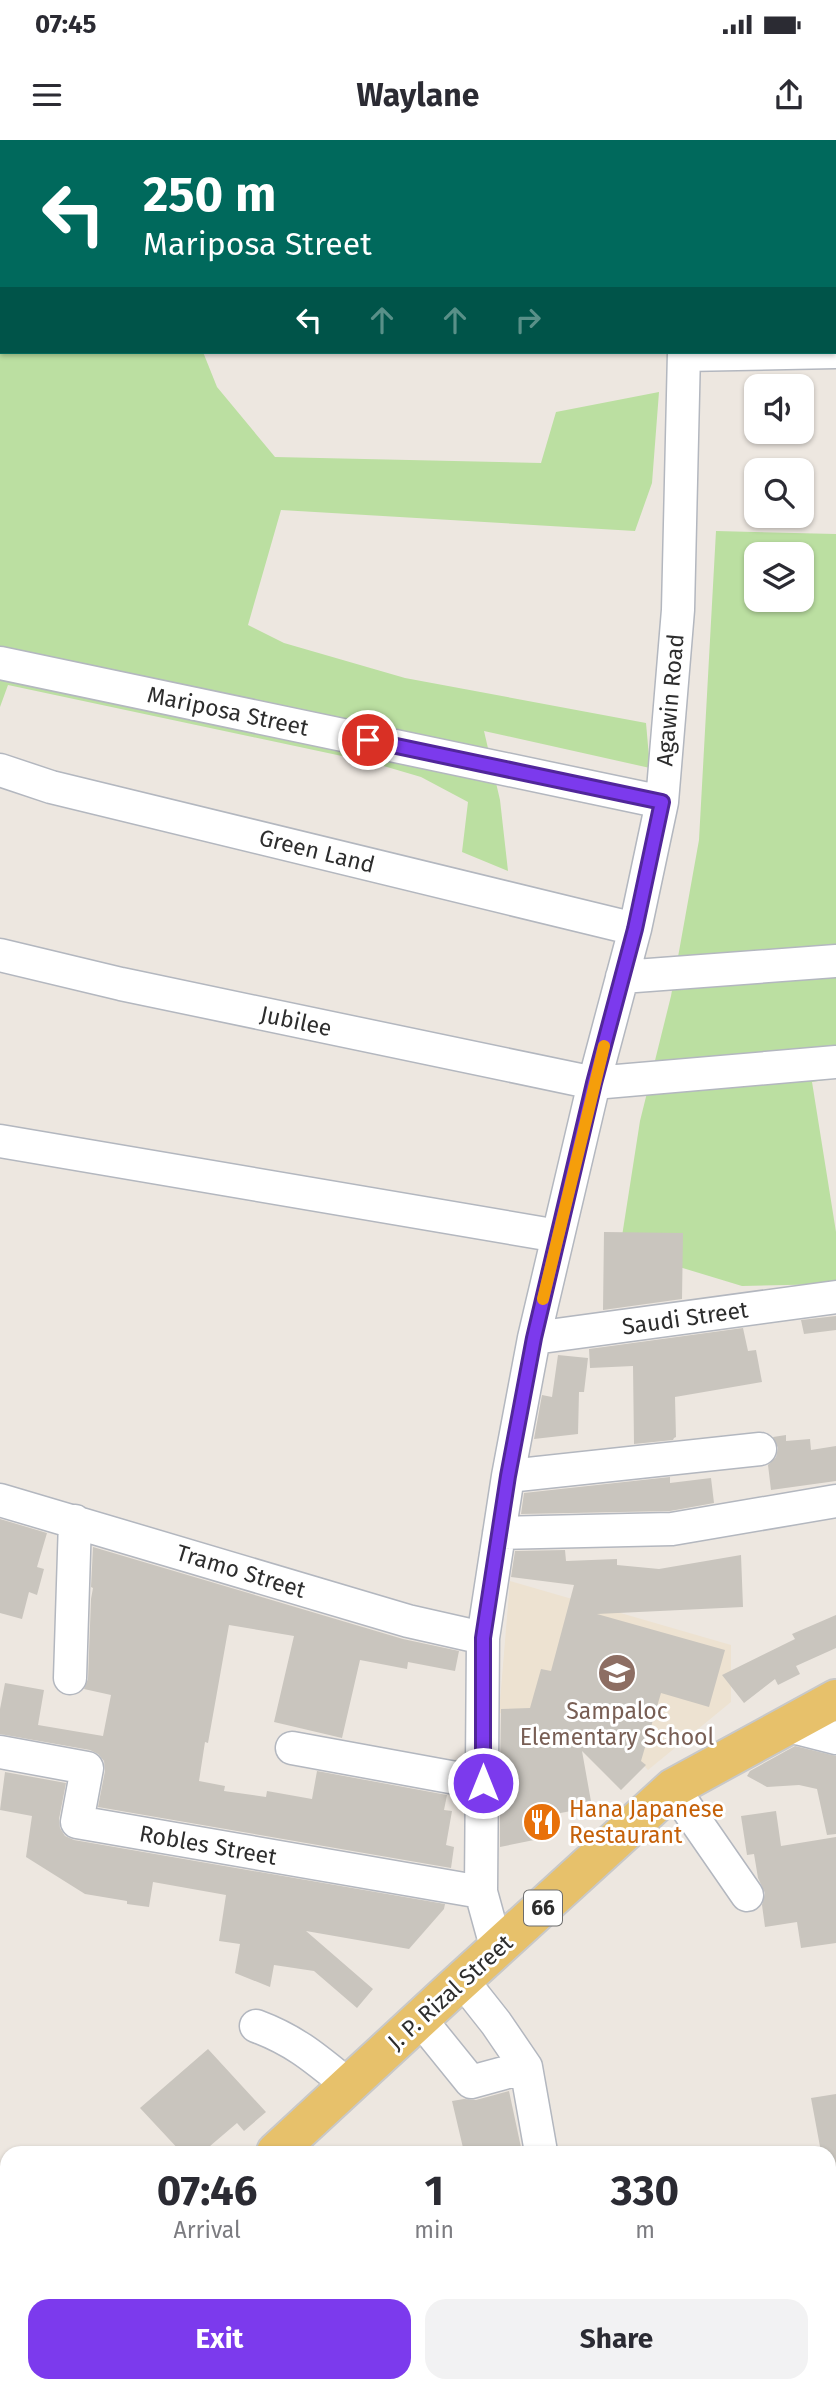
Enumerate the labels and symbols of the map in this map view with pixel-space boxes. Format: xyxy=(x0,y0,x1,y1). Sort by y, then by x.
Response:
street label: Agawin Road xyxy=(650,633,690,767)
street label: Mariposa Street xyxy=(145,680,312,742)
pin xyxy=(338,710,398,770)
street label: Green Land xyxy=(256,823,378,879)
street label: Jubilee xyxy=(258,1000,334,1042)
street label: Saudi Street xyxy=(620,1295,751,1341)
street label: Tramo Street xyxy=(173,1538,310,1604)
school or university icon: Sampaloc Elementary School xyxy=(596,1652,638,1694)
place label: Sampaloc Elementary School xyxy=(520,1697,715,1751)
position arrow xyxy=(446,1746,520,1820)
place label: Hana Japanese Restaurant xyxy=(569,1795,724,1849)
restaurant icon: Hana Japanese Restaurant xyxy=(521,1801,563,1843)
street label: Robles Street xyxy=(137,1819,280,1871)
road number: 66 xyxy=(524,1890,562,1926)
street label: J. P. Rizal Street xyxy=(382,1928,519,2055)

